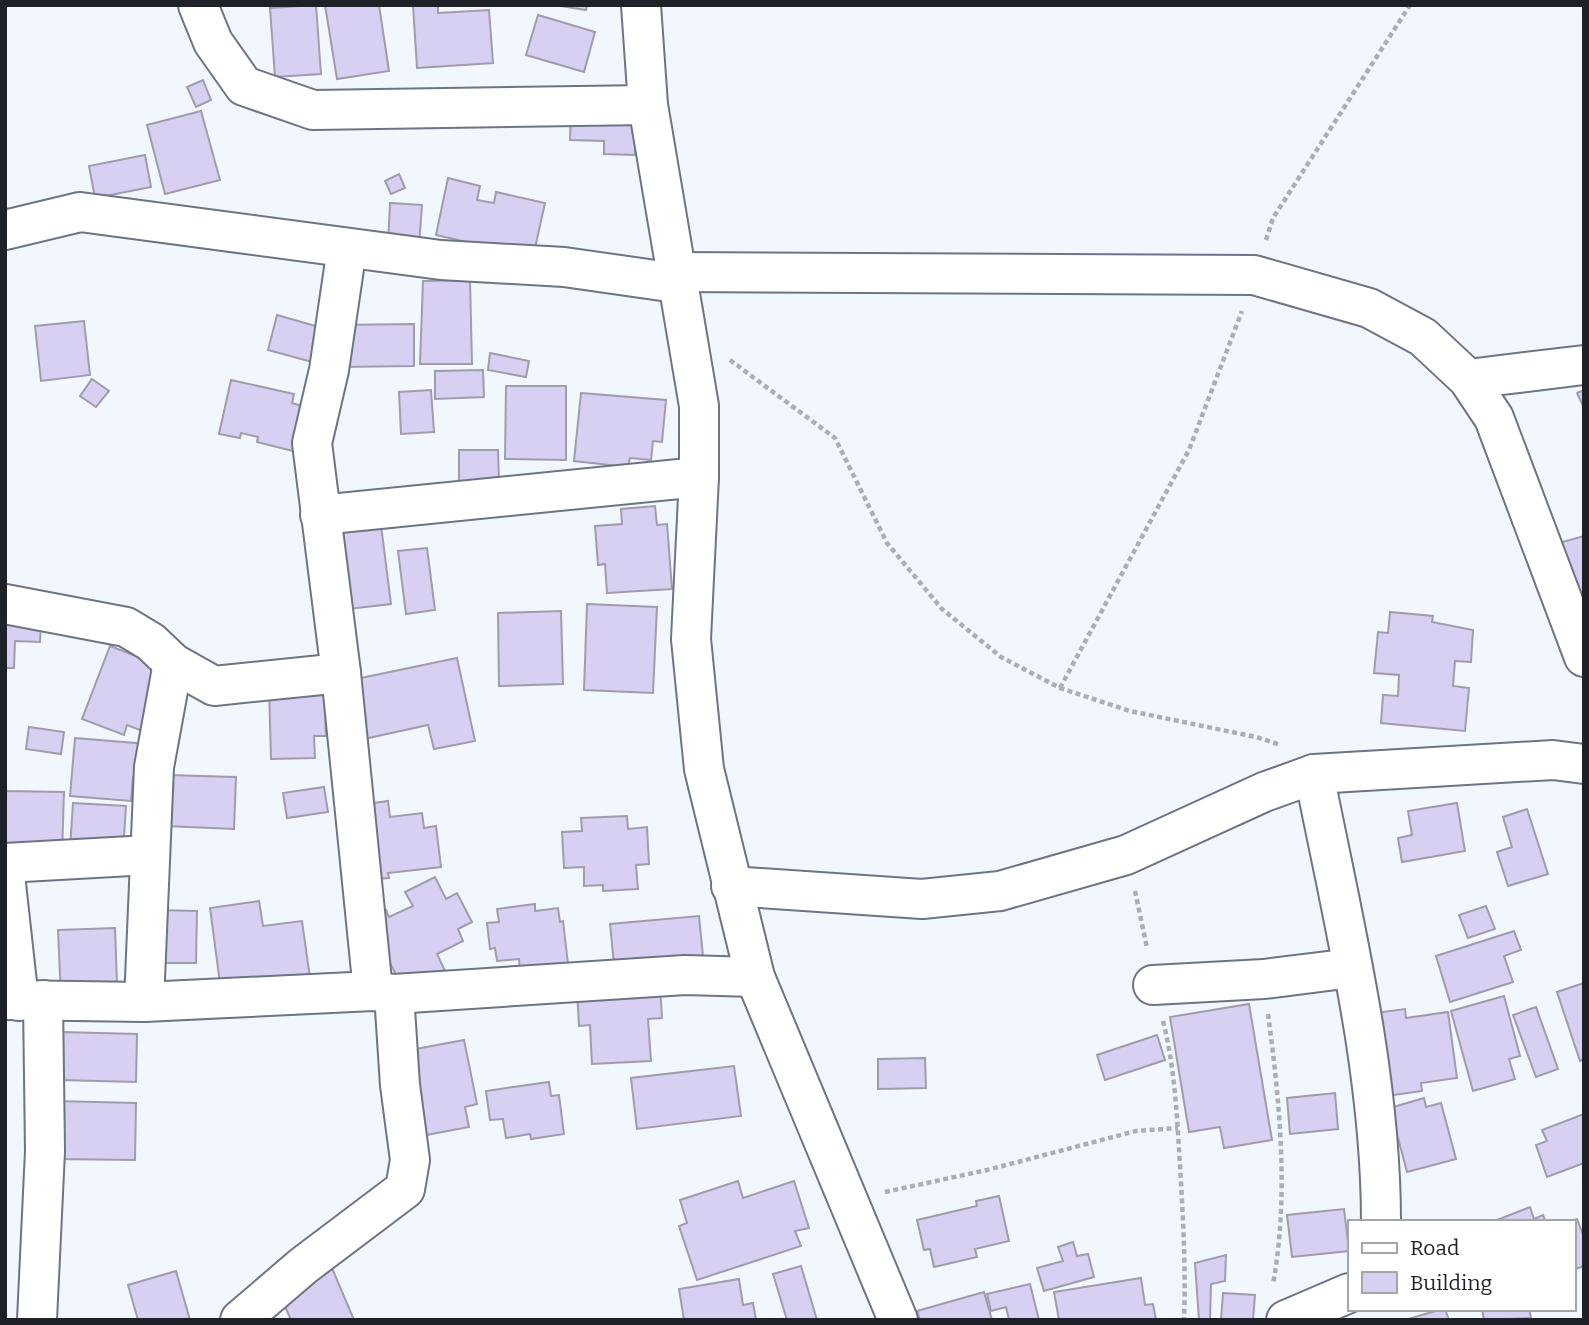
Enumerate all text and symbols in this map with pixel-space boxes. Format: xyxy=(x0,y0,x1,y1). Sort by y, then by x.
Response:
legend xyxy=(1348,1220,1575,1311)
text: Road xyxy=(1410,1235,1459,1261)
text: Building xyxy=(1410,1270,1493,1296)

